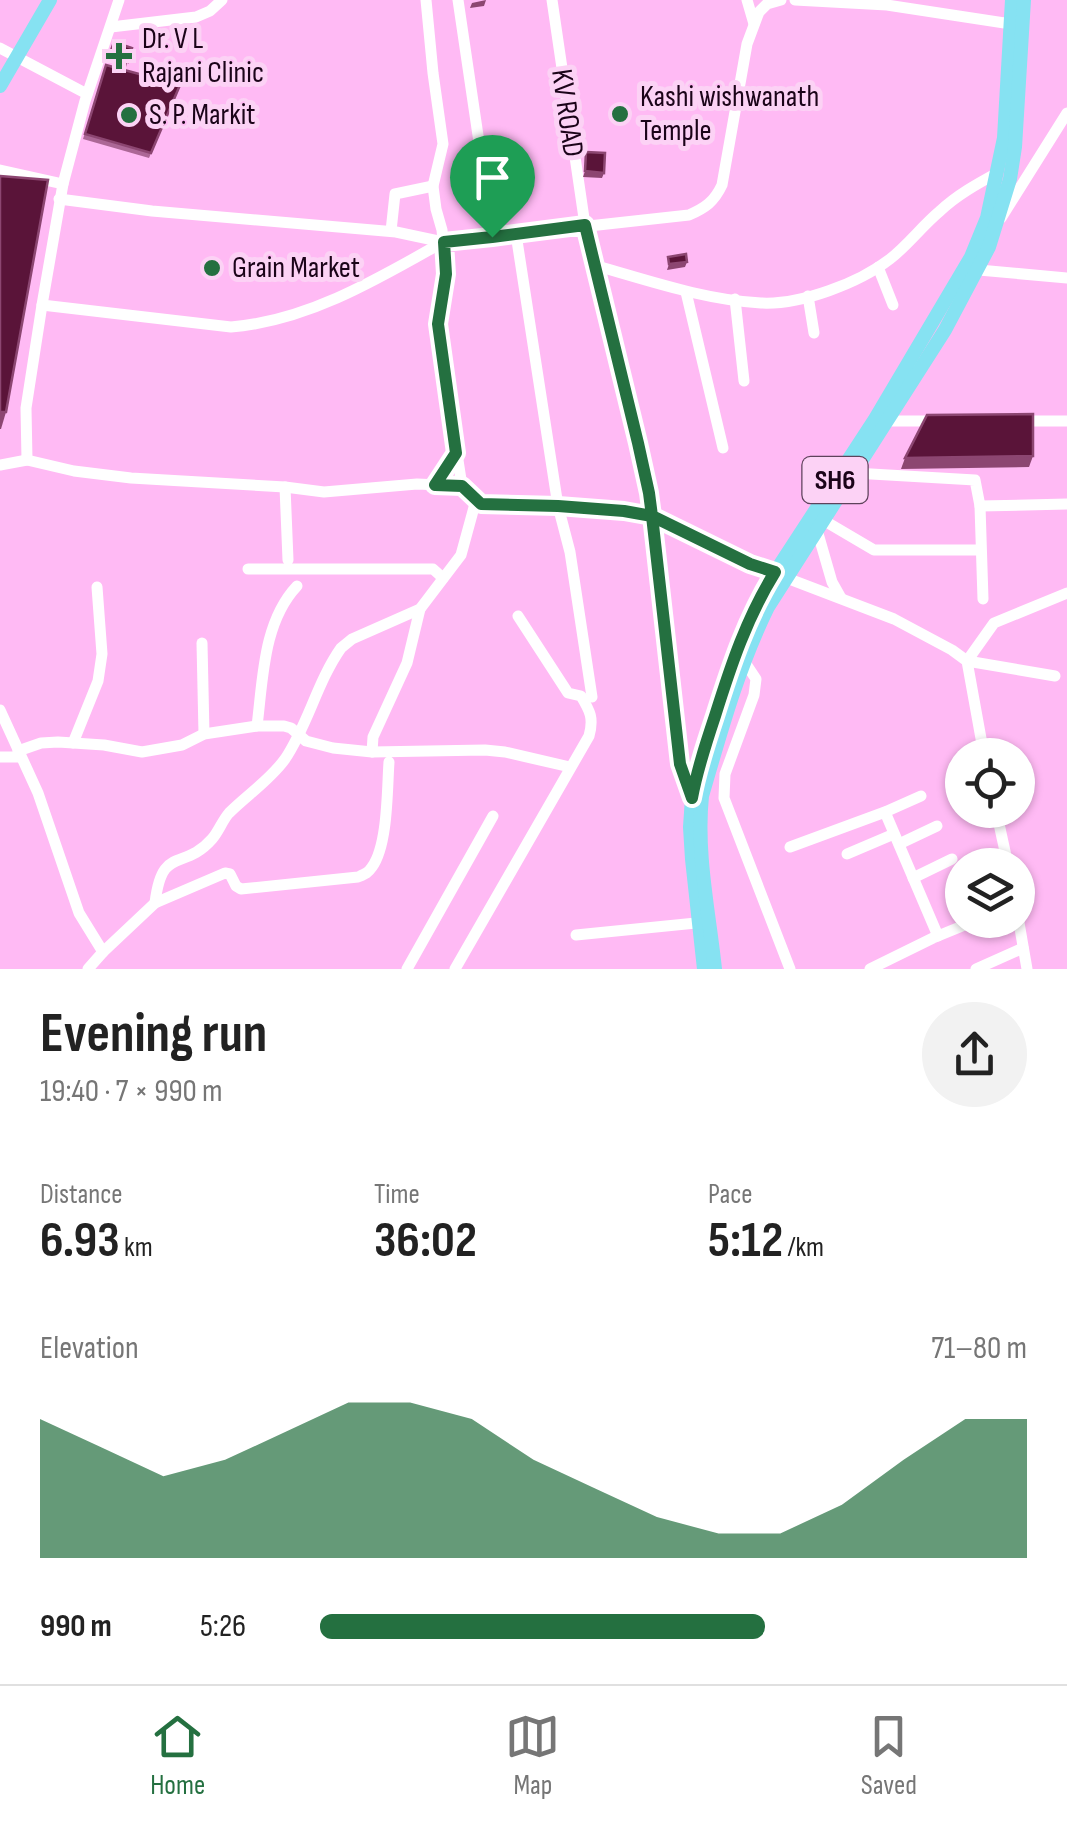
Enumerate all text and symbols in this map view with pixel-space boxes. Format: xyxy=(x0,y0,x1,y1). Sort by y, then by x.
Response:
place label: Dr. V L Rajani Clinic xyxy=(142,21,264,91)
marker: Dr. V L Rajani Clinic xyxy=(106,43,132,69)
street label: KV ROAD xyxy=(543,67,591,159)
place label: Kashi wishwanath Temple xyxy=(640,79,819,149)
place label: S. P. Markit xyxy=(149,97,255,133)
marker: Kashi wishwanath Temple xyxy=(609,103,631,125)
marker: S. P. Markit xyxy=(118,104,140,126)
pin xyxy=(450,135,535,238)
icon: arrive xyxy=(465,150,520,205)
place label: Grain Market xyxy=(232,250,360,286)
marker: Grain Market xyxy=(201,257,223,279)
road number: SH6 xyxy=(802,457,868,503)
map controls xyxy=(945,738,1035,938)
button: locate xyxy=(945,738,1035,828)
button: layers xyxy=(945,848,1035,938)
text: Evening run xyxy=(40,1001,267,1068)
button: share xyxy=(922,1002,1027,1107)
text: 19:40 · 7 × 990 m xyxy=(40,1072,223,1111)
text: Distance xyxy=(40,1178,123,1211)
text: Time xyxy=(374,1178,420,1211)
text: Pace xyxy=(708,1178,753,1211)
text: 6.93 xyxy=(40,1211,120,1271)
text: 36:02 xyxy=(374,1211,477,1271)
text: 5:12 xyxy=(708,1211,783,1271)
text: km xyxy=(120,1231,153,1264)
text: /km xyxy=(783,1231,824,1264)
text: Elevation xyxy=(40,1329,139,1368)
text: 71–80 m xyxy=(931,1329,1027,1368)
text: 990 m xyxy=(40,1607,112,1646)
text: 5:26 xyxy=(200,1607,246,1646)
tab: Home xyxy=(150,1709,205,1802)
tab: Map xyxy=(505,1709,560,1802)
tab: Saved xyxy=(861,1709,917,1802)

